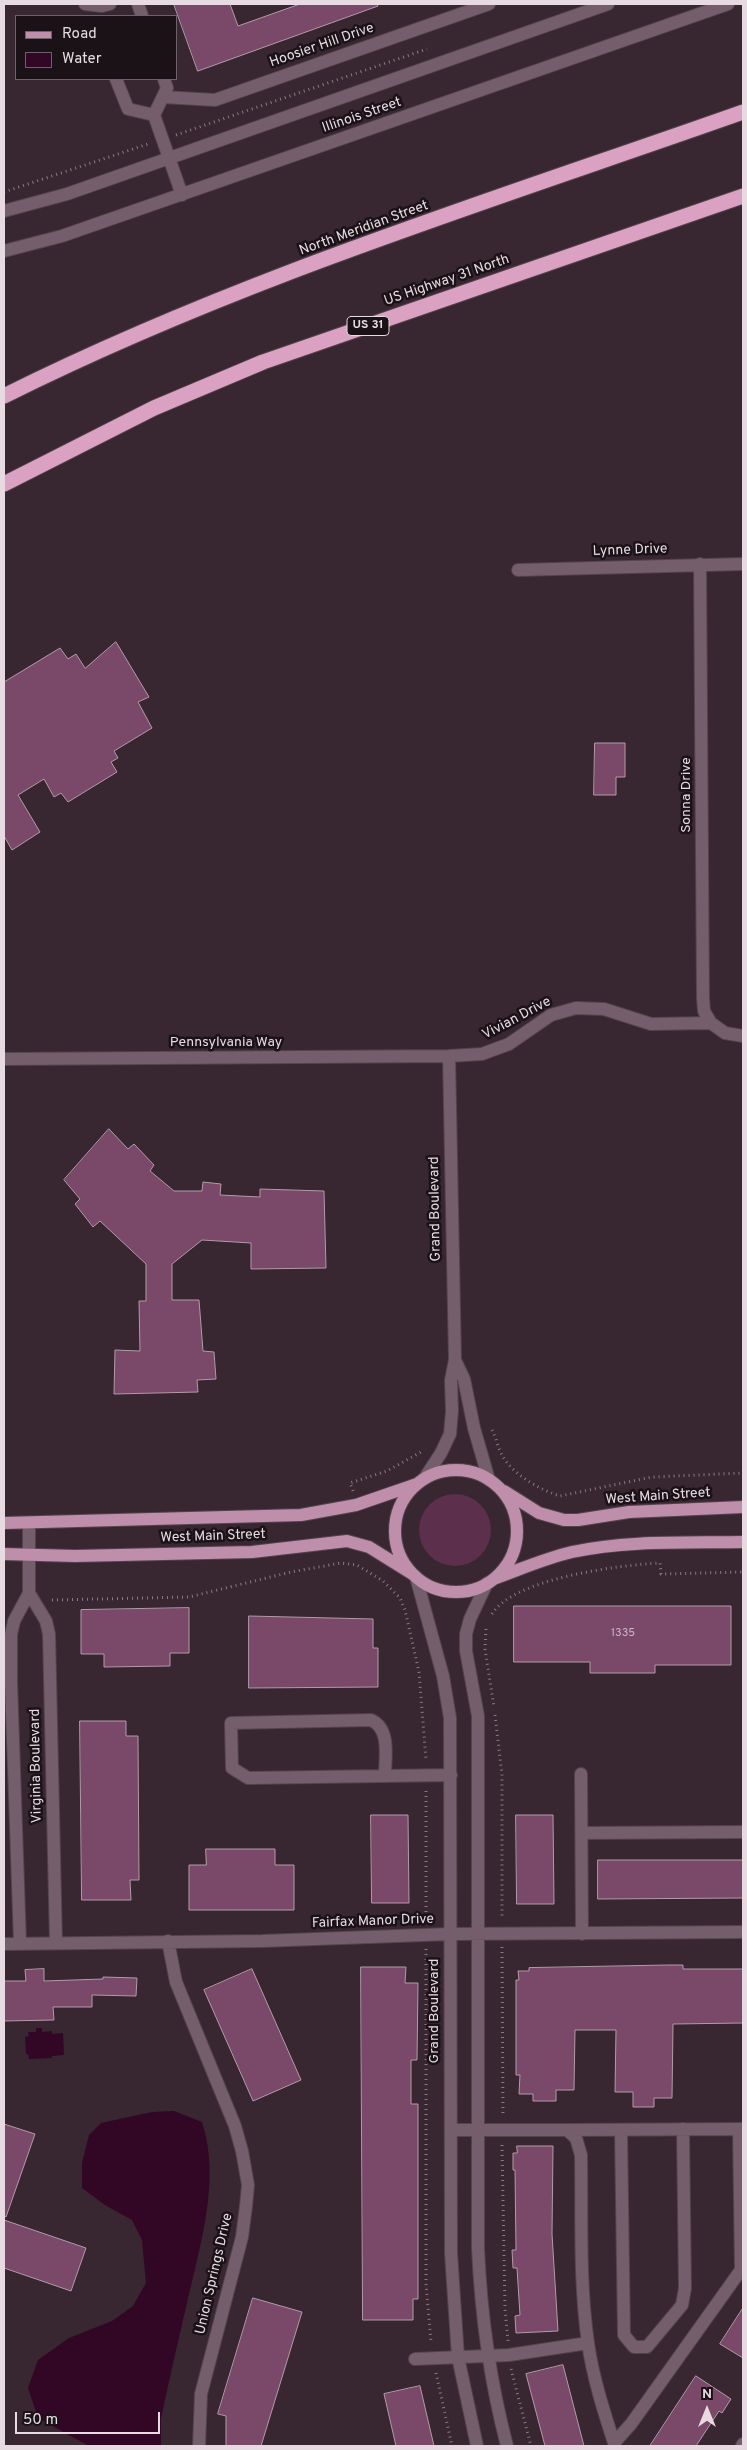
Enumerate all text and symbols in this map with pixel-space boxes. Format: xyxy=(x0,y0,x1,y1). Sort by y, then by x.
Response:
legend xyxy=(15,15,178,80)
street label: Hoosier Hill Drive xyxy=(268,20,376,72)
text: Road xyxy=(62,25,97,44)
text: Water xyxy=(62,50,101,69)
street label: Illinois Street xyxy=(320,95,404,137)
street label: North Meridian Street xyxy=(297,198,431,260)
street label: US Highway 31 North xyxy=(382,252,512,310)
road number: US 31 xyxy=(347,316,389,336)
street label: Lynne Drive xyxy=(592,541,668,561)
street label: Sonna Drive xyxy=(679,757,695,833)
street label: Vivian Drive xyxy=(480,994,554,1044)
street label: Pennsylvania Way xyxy=(170,1035,282,1051)
street label: Grand Boulevard xyxy=(427,1156,445,1262)
street label: West Main Street xyxy=(605,1485,711,1509)
street label: West Main Street xyxy=(160,1527,266,1547)
house number: 1335 xyxy=(611,1627,635,1641)
street label: Virginia Boulevard xyxy=(28,1709,46,1823)
street label: Fairfax Manor Drive xyxy=(312,1911,434,1933)
street label: Grand Boulevard xyxy=(427,1959,443,2063)
street label: Union Springs Drive xyxy=(193,2212,237,2336)
north arrow xyxy=(682,2385,732,2435)
text: N xyxy=(702,2386,712,2403)
scale bar xyxy=(18,2402,162,2434)
text: 50 m xyxy=(23,2411,58,2430)

